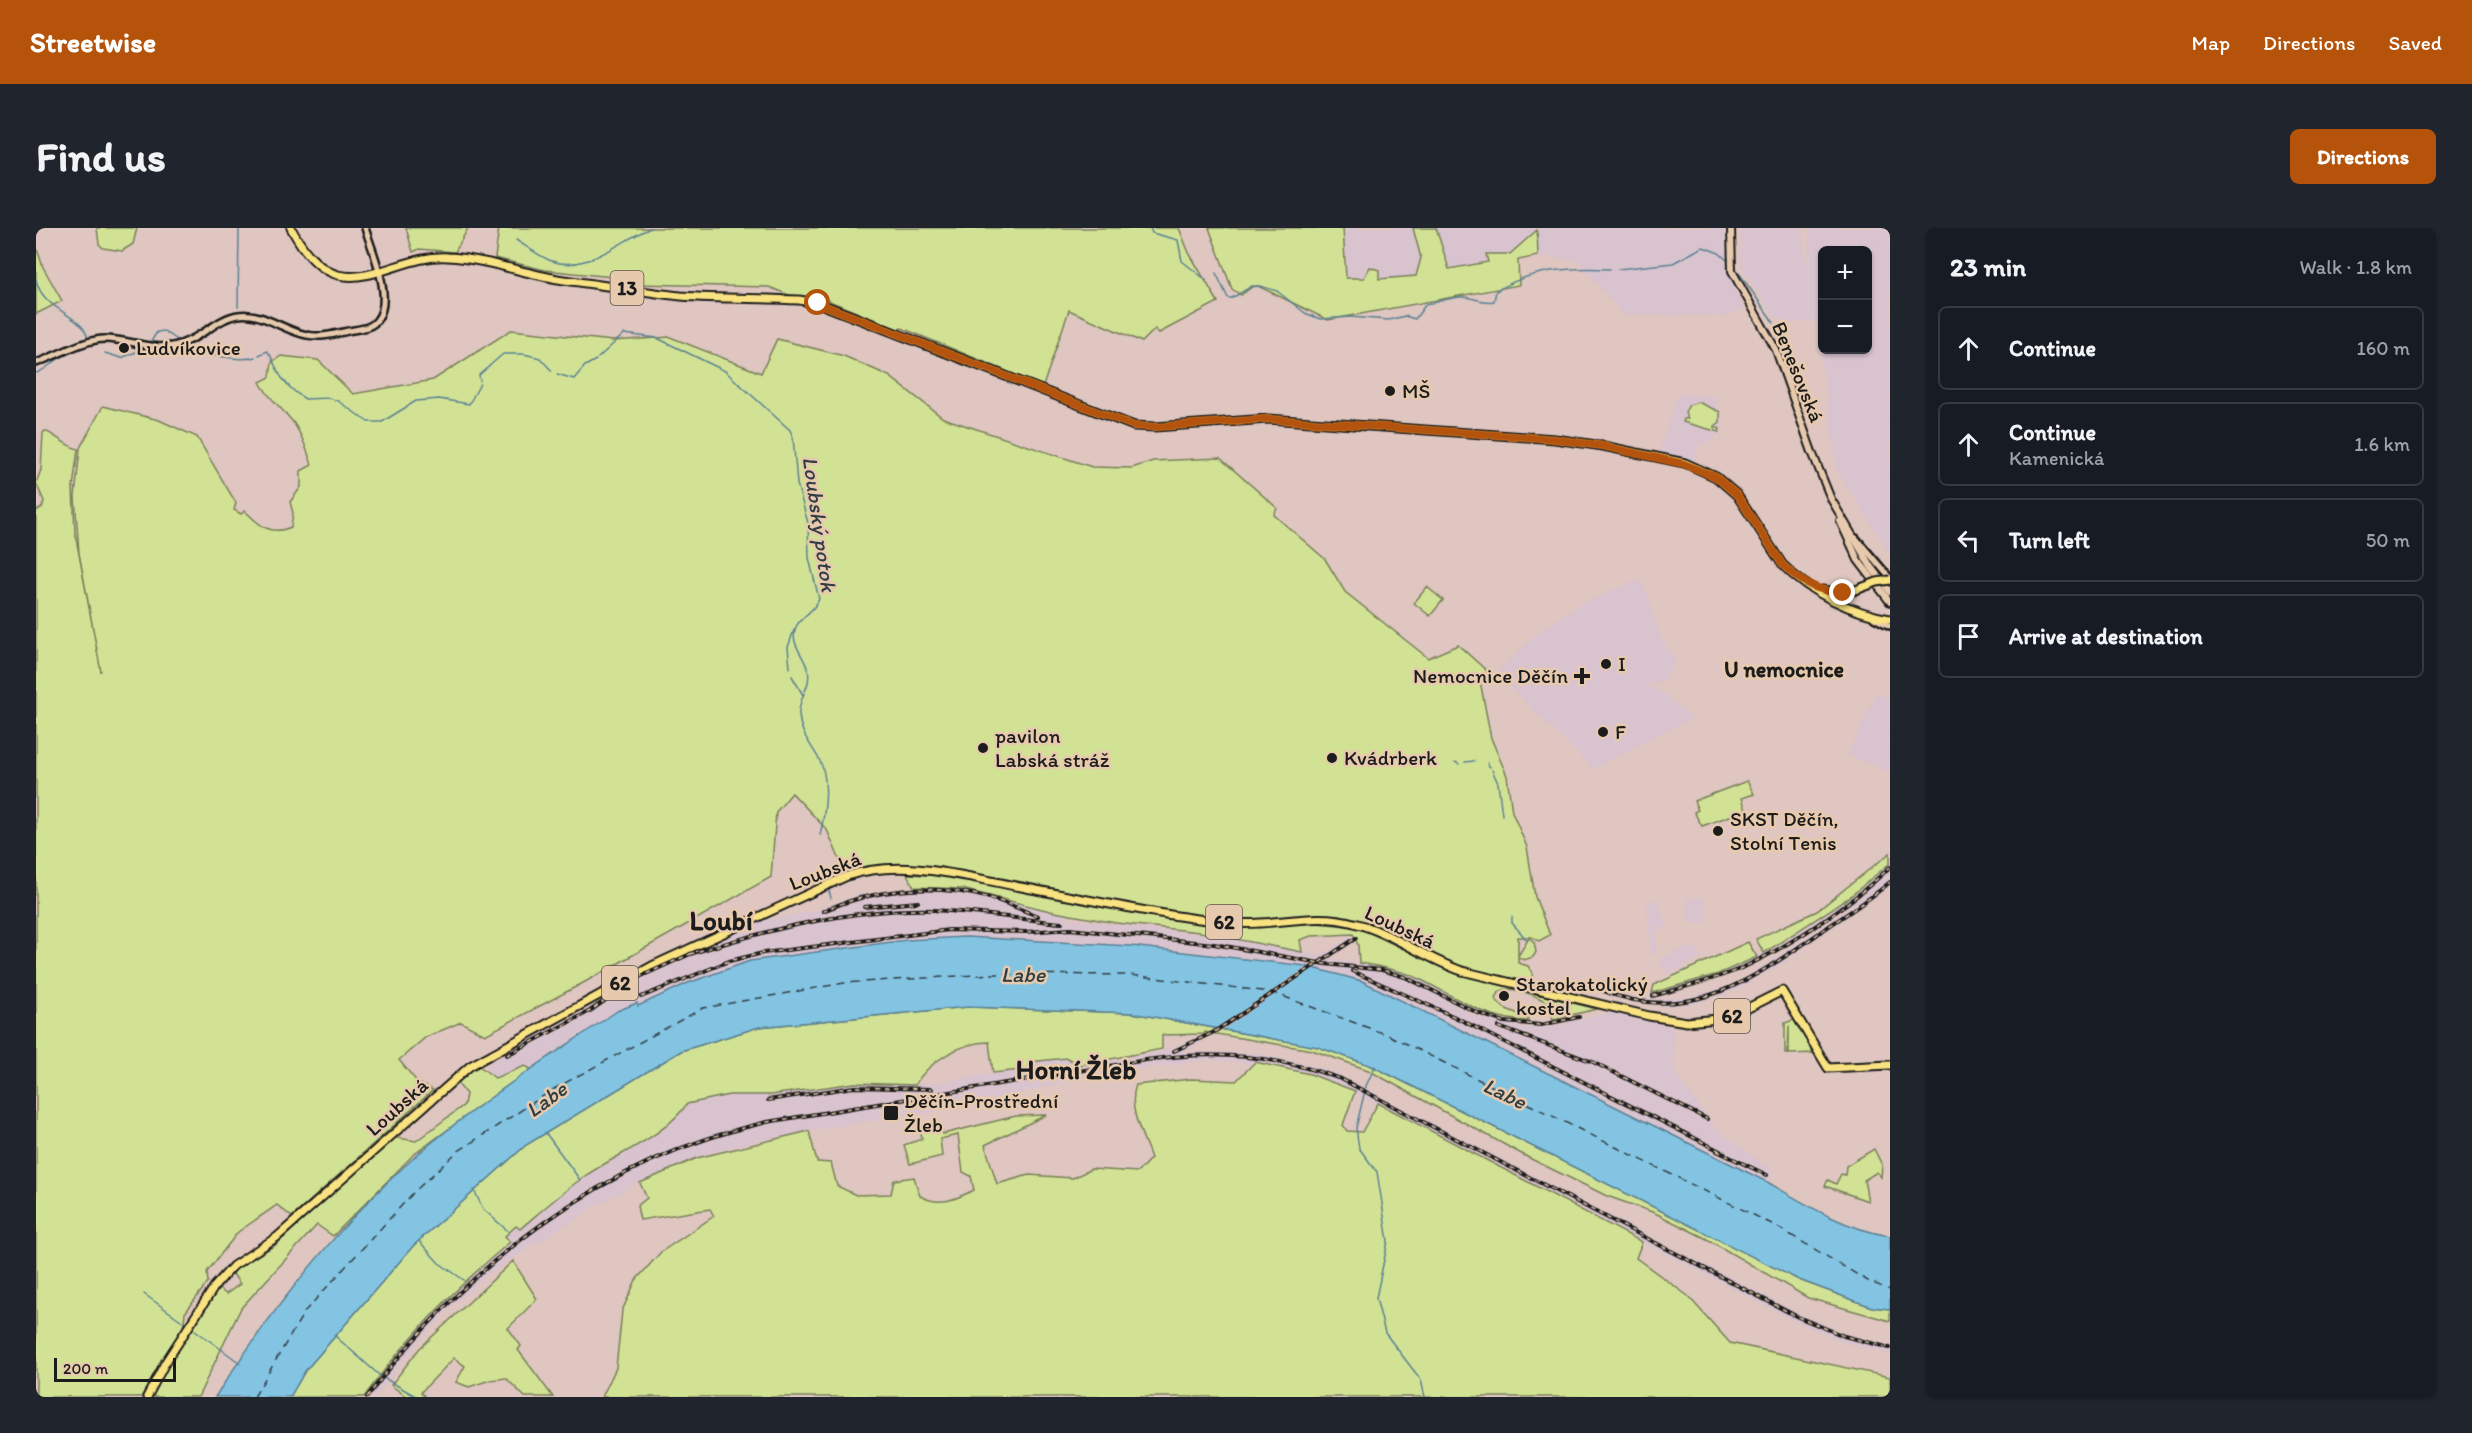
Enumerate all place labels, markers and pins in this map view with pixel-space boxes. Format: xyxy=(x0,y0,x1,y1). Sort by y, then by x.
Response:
place label: Ludvíkovice xyxy=(136,335,241,360)
marker: Ludvíkovice xyxy=(117,341,131,355)
place label: MŠ xyxy=(1402,378,1430,403)
marker: MŠ xyxy=(1383,384,1397,398)
place label: I xyxy=(1618,651,1626,676)
marker: I xyxy=(1599,657,1613,671)
place label: Nemocnice Děčín xyxy=(1413,663,1568,688)
marker: Nemocnice Děčín xyxy=(1573,667,1591,685)
place label: F xyxy=(1615,719,1626,744)
place label: pavilon Labská stráž xyxy=(995,723,1110,772)
marker: F xyxy=(1596,725,1610,739)
marker: pavilon Labská stráž xyxy=(976,741,990,755)
place label: Kvádrberk xyxy=(1344,745,1437,770)
marker: Kvádrberk xyxy=(1325,751,1339,765)
place label: SKST Děčín, Stolní Tenis xyxy=(1730,806,1839,855)
marker: SKST Děčín, Stolní Tenis xyxy=(1711,824,1725,838)
place label: Starokatolický kostel xyxy=(1516,971,1648,1020)
marker: Starokatolický kostel xyxy=(1497,989,1511,1003)
place label: Děčín-Prostřední Žleb xyxy=(904,1088,1059,1137)
marker: Děčín-Prostřední Žleb xyxy=(882,1104,900,1122)

